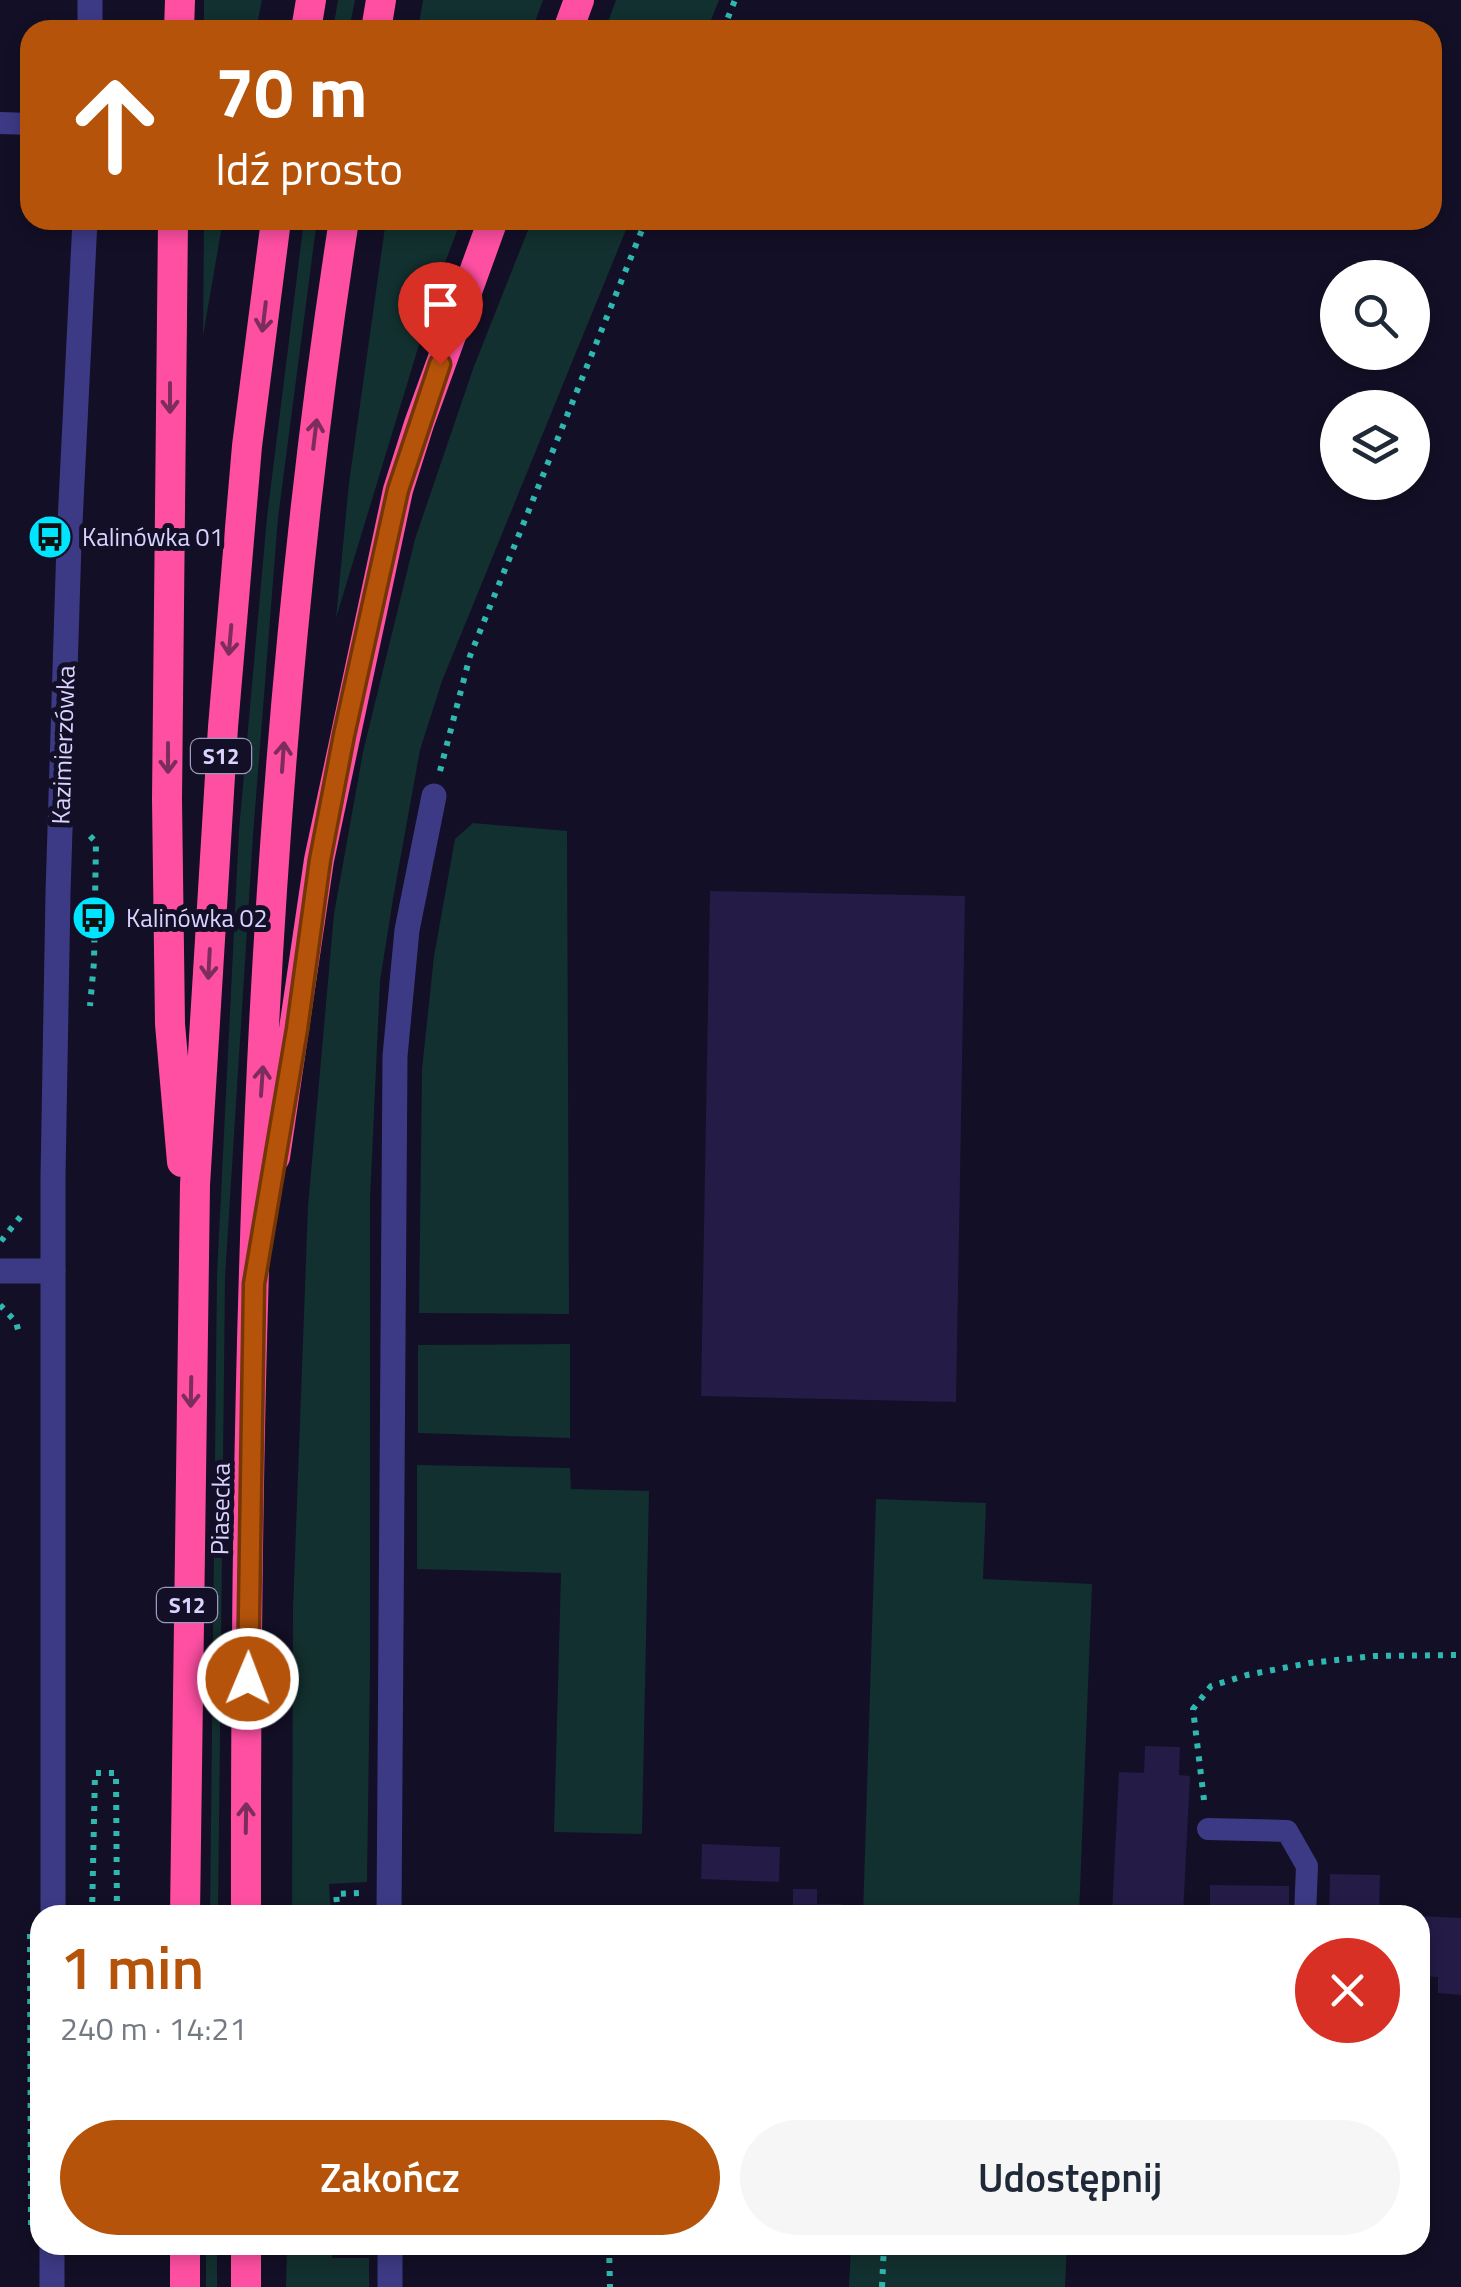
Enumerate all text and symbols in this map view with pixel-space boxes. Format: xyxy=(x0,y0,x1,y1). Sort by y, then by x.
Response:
text: 70 m xyxy=(215,38,368,144)
icon: ahead xyxy=(50,60,180,190)
text: Idź prosto xyxy=(215,134,403,202)
map controls xyxy=(1320,260,1430,500)
button: search xyxy=(1320,260,1430,370)
pin xyxy=(398,262,483,365)
icon: arrive xyxy=(413,277,468,332)
one-way arrow xyxy=(254,300,273,332)
one-way arrow xyxy=(160,382,180,414)
button: layers xyxy=(1320,390,1430,500)
one-way arrow xyxy=(306,418,325,450)
bus stop icon: Kalinówka 01 xyxy=(27,514,73,560)
place label: Kalinówka 01 xyxy=(82,518,223,556)
one-way arrow xyxy=(221,623,240,655)
street label: Kazimierzówka xyxy=(41,664,85,825)
road number: S12 xyxy=(191,739,251,773)
one-way arrow xyxy=(158,742,177,774)
one-way arrow xyxy=(274,742,293,774)
bus stop icon: Kalinówka 02 xyxy=(71,895,117,941)
place label: Kalinówka 02 xyxy=(126,899,267,937)
one-way arrow xyxy=(199,948,218,980)
one-way arrow xyxy=(253,1066,272,1098)
one-way arrow xyxy=(182,1376,200,1408)
street label: Piasecka xyxy=(200,1462,240,1556)
road number: S12 xyxy=(157,1588,217,1622)
position arrow xyxy=(196,1627,300,1731)
one-way arrow xyxy=(236,1802,256,1834)
text: 1 min xyxy=(60,1921,204,2012)
button: close xyxy=(1295,1938,1400,2043)
text: 240 m · 14:21 xyxy=(60,2004,247,2052)
button: Zakończ xyxy=(60,2120,720,2235)
button: Udostępnij xyxy=(740,2120,1400,2235)

